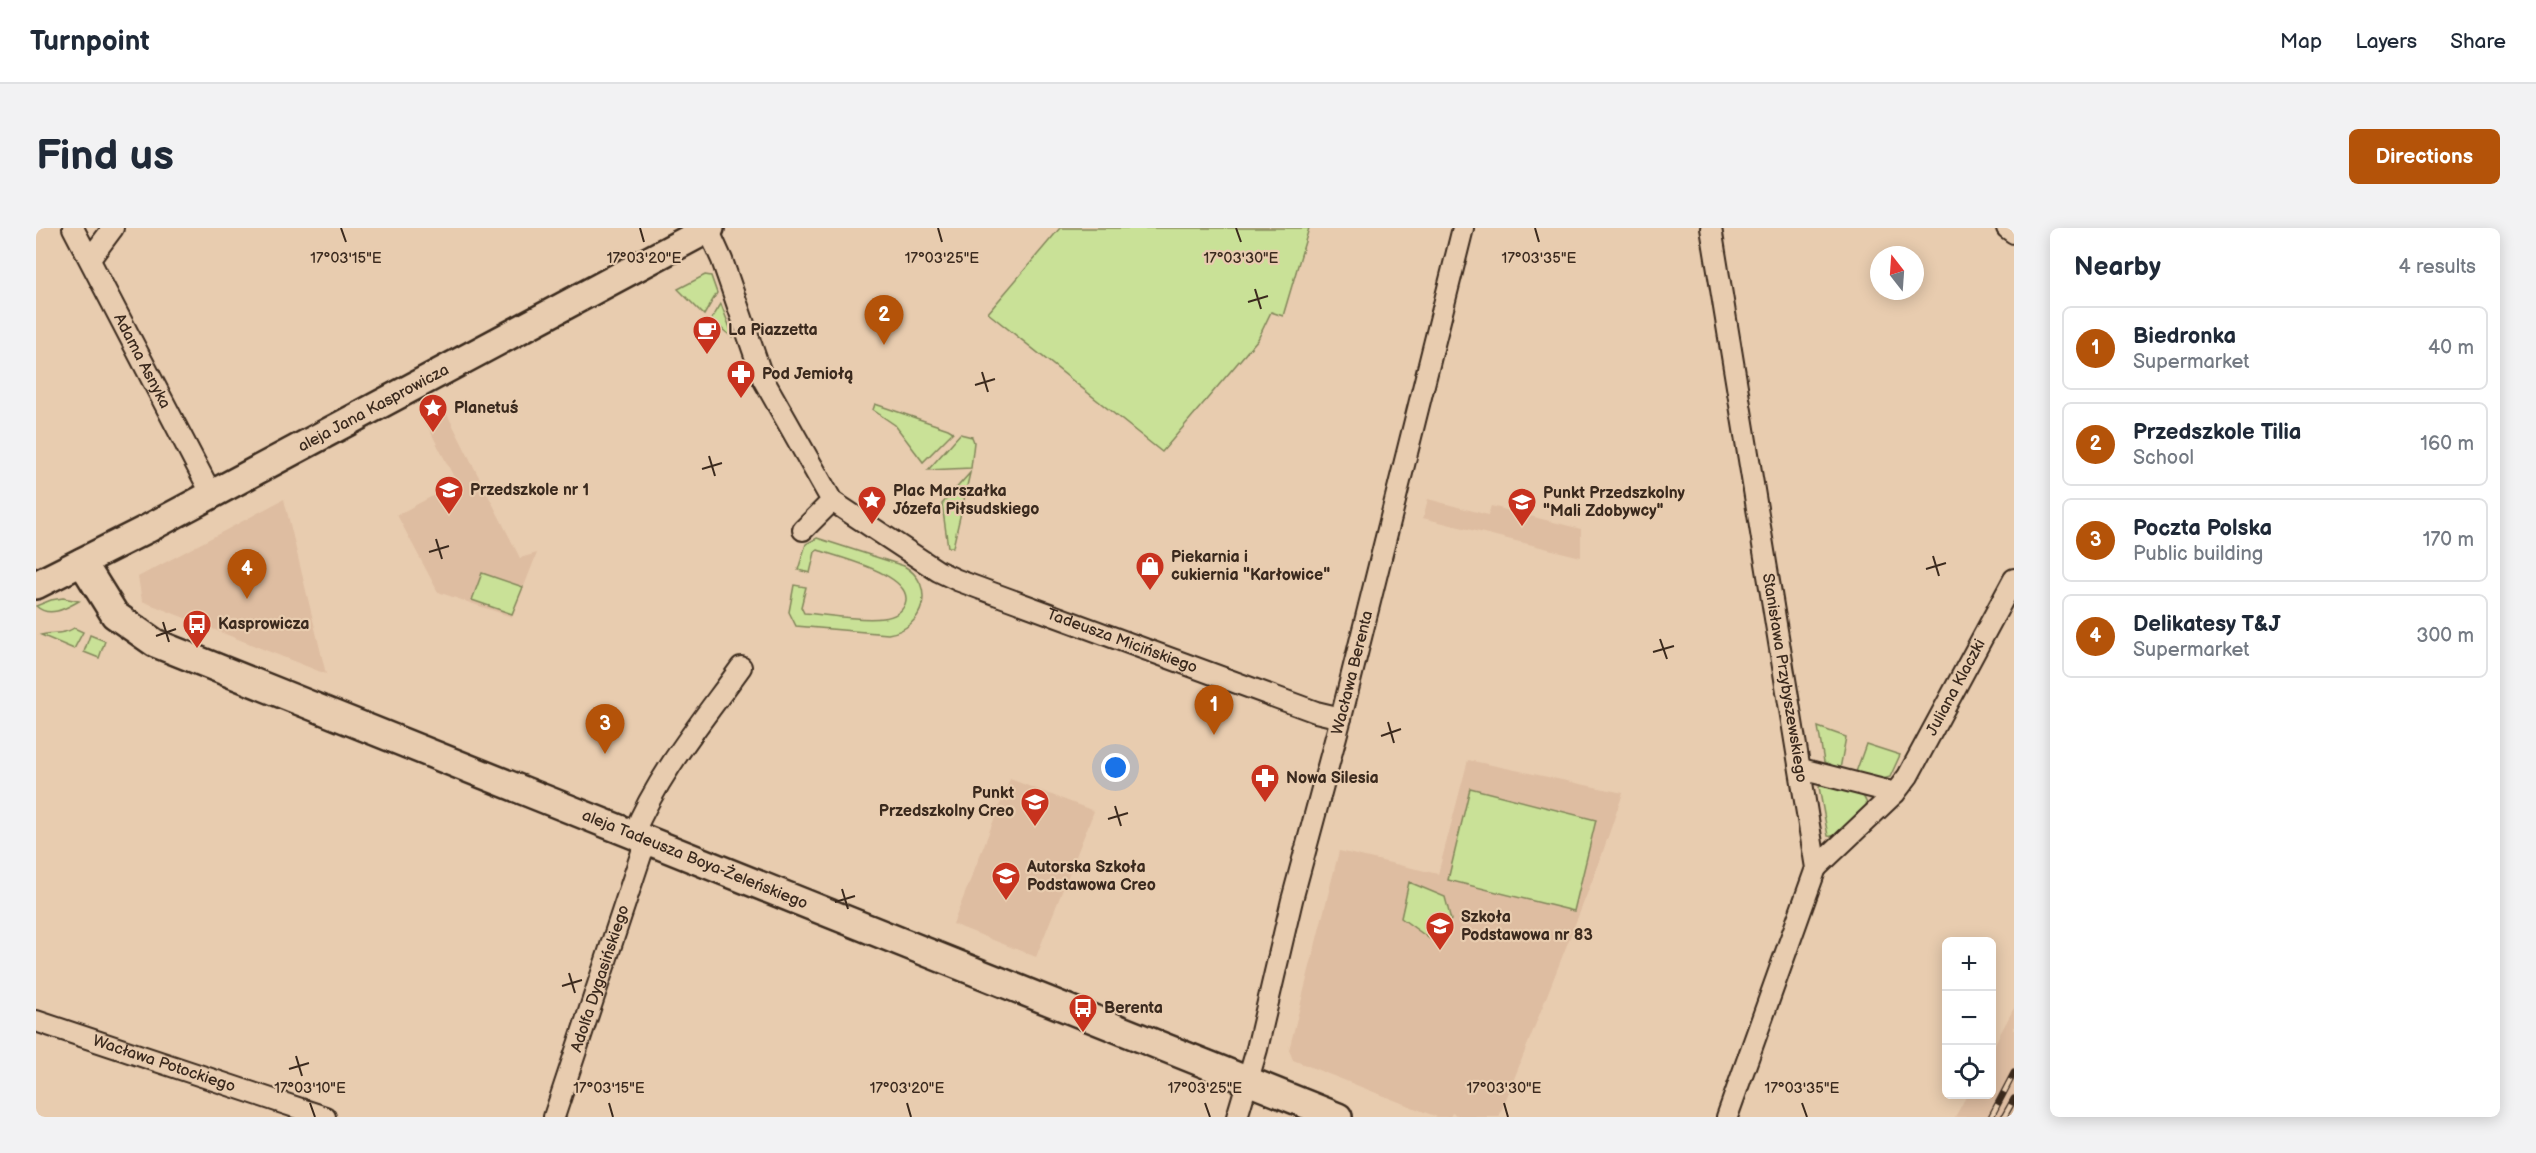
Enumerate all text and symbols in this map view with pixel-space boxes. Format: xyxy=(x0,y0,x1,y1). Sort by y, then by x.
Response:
text: Turnpoint xyxy=(30,25,150,58)
text: Map xyxy=(2280,29,2322,54)
text: Layers xyxy=(2355,29,2417,54)
text: Share xyxy=(2450,29,2506,54)
button: Directions xyxy=(2349,129,2500,184)
text: Find us xyxy=(36,131,174,182)
north arrow xyxy=(1870,246,1924,300)
text: 17°03'15"E xyxy=(310,249,382,268)
text: 17°03'20"E xyxy=(607,249,681,268)
text: 17°03'25"E xyxy=(905,249,979,268)
text: 17°03'30"E xyxy=(1203,249,1279,268)
text: 17°03'35"E xyxy=(1502,249,1577,268)
text: Nearby xyxy=(2074,252,2161,283)
text: 4 results xyxy=(2398,255,2476,279)
pin: 2 xyxy=(864,296,904,345)
street label: Adama Asnyka xyxy=(110,310,175,412)
cafe icon: La Piazzetta xyxy=(691,314,723,356)
place label: La Piazzetta xyxy=(728,321,818,340)
text: Biedronka xyxy=(2133,323,2236,350)
text: 1 xyxy=(2091,336,2100,360)
text: 40 m xyxy=(2428,336,2474,360)
text: Supermarket xyxy=(2133,350,2249,374)
pharmacy icon: Pod Jemiołą xyxy=(725,358,757,400)
street label: aleja Jana Kasprowicza xyxy=(295,360,452,456)
place label: Pod Jemiołą xyxy=(762,365,853,384)
place icon: Planetuś xyxy=(417,392,449,434)
place label: Planetuś xyxy=(454,399,519,418)
text: Przedszkole Tilia xyxy=(2133,419,2301,446)
text: 2 xyxy=(2090,432,2101,456)
text: 160 m xyxy=(2420,432,2474,456)
text: School xyxy=(2133,446,2194,470)
school or university icon: Przedszkole nr 1 xyxy=(433,474,465,516)
place label: Przedszkole nr 1 xyxy=(470,481,589,500)
place label: Plac Marszałka Józefa Piłsudskiego xyxy=(893,482,1039,519)
place icon: Plac Marszałka Józefa Piłsudskiego xyxy=(856,484,888,526)
place label: Punkt Przedszkolny "Mali Zdobywcy" xyxy=(1543,484,1686,521)
school or university icon: Punkt Przedszkolny "Mali Zdobywcy" xyxy=(1506,486,1538,528)
text: Poczta Polska xyxy=(2133,515,2272,542)
text: 3 xyxy=(2090,528,2101,552)
text: 170 m xyxy=(2423,528,2474,552)
text: Public building xyxy=(2133,542,2263,566)
place label: Piekarnia i cukiernia "Karłowice" xyxy=(1171,548,1330,585)
pin: 4 xyxy=(228,550,266,599)
shop icon: Piekarnia i cukiernia "Karłowice" xyxy=(1134,550,1166,592)
street label: Stanisława Przybyszewskiego xyxy=(1758,572,1811,784)
street label: Tadeusza Micińskiego xyxy=(1044,604,1200,677)
bus stop icon: Kasprowicza xyxy=(181,608,213,650)
street label: Wacława Berenta xyxy=(1327,609,1377,737)
text: Delikatesy T&J xyxy=(2133,611,2281,638)
place label: Kasprowicza xyxy=(218,615,309,634)
text: 4 xyxy=(2090,624,2101,648)
text: 300 m xyxy=(2416,624,2474,648)
street label: Juliana Klaczki xyxy=(1922,636,1989,739)
text: Supermarket xyxy=(2133,638,2249,662)
pin: 1 xyxy=(1194,686,1234,735)
pin: 3 xyxy=(586,704,624,754)
your location xyxy=(1101,753,1130,782)
pharmacy icon: Nowa Silesia xyxy=(1249,762,1281,804)
place label: Nowa Silesia xyxy=(1286,769,1379,788)
place label: Punkt Przedszkolny Creo xyxy=(879,784,1015,821)
school or university icon: Punkt Przedszkolny Creo xyxy=(1019,786,1051,828)
street label: aleja Tadeusza Boya-Żeleńskiego xyxy=(579,806,811,913)
place label: Autorska Szkoła Podstawowa Creo xyxy=(1026,858,1156,895)
school or university icon: Autorska Szkoła Podstawowa Creo xyxy=(990,860,1022,902)
street label: Adolfa Dygasińskiego xyxy=(567,903,633,1054)
place label: Szkoła Podstawowa nr 83 xyxy=(1461,908,1593,945)
school or university icon: Szkoła Podstawowa nr 83 xyxy=(1424,910,1456,952)
map controls xyxy=(1942,937,1996,1099)
button: + xyxy=(1942,937,1996,991)
button: − xyxy=(1942,991,1996,1045)
bus stop icon: Berenta xyxy=(1067,992,1099,1034)
place label: Berenta xyxy=(1104,999,1163,1018)
street label: Wacława Potockiego xyxy=(90,1031,238,1096)
button: locate xyxy=(1942,1045,1996,1099)
text: 17°03'10"E xyxy=(274,1079,346,1098)
text: 17°03'15"E xyxy=(573,1079,645,1098)
text: 17°03'20"E xyxy=(870,1079,944,1098)
text: 17°03'25"E xyxy=(1168,1079,1242,1098)
text: 17°03'30"E xyxy=(1466,1079,1542,1098)
text: 17°03'35"E xyxy=(1765,1079,1840,1098)

